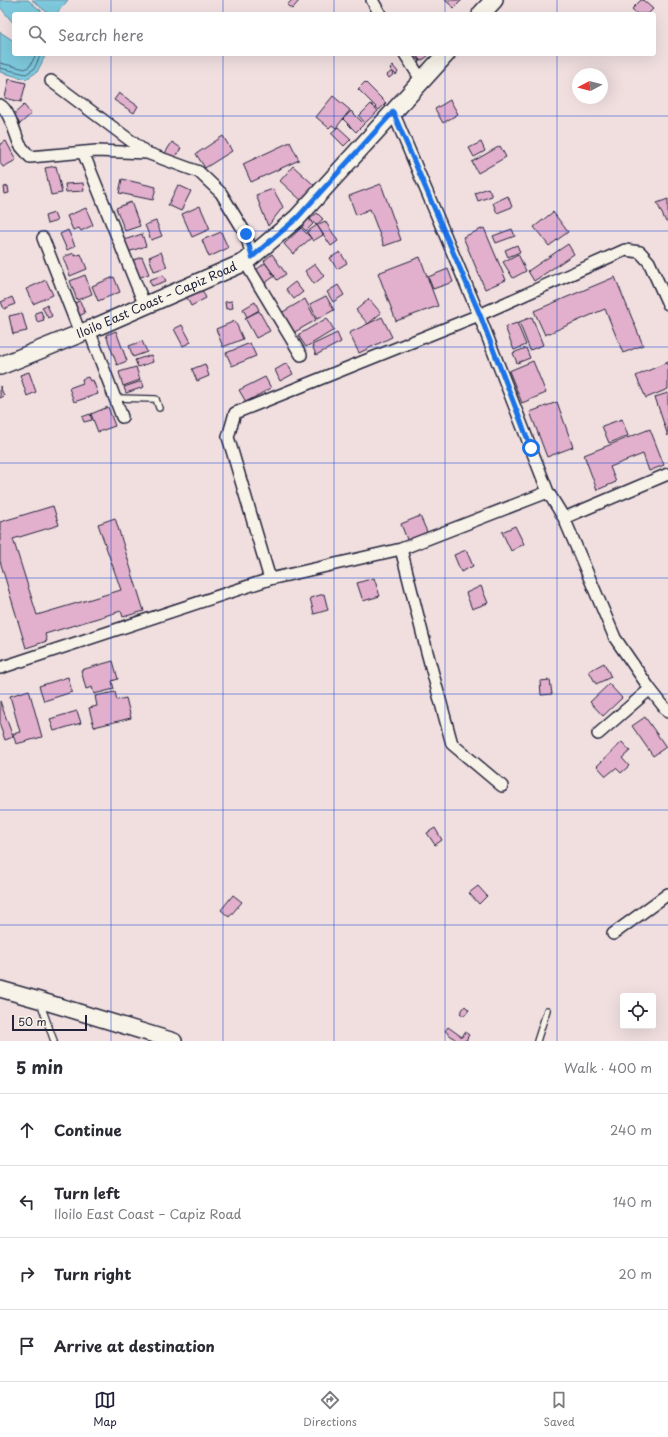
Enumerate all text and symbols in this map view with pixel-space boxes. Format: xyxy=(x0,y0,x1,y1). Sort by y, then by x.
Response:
search box xyxy=(12,12,656,56)
icon: search xyxy=(26,23,48,45)
text: Search here xyxy=(58,23,144,46)
north arrow xyxy=(572,68,608,104)
route end xyxy=(237,225,255,243)
street label: Iloilo East Coast – Capiz Road xyxy=(74,257,239,342)
route start xyxy=(522,439,540,457)
map controls xyxy=(620,993,656,1029)
button: locate xyxy=(620,993,656,1029)
scale bar xyxy=(12,1013,87,1032)
text: 50 m xyxy=(18,1013,47,1030)
text: 5 min xyxy=(16,1054,63,1080)
text: Walk · 400 m xyxy=(564,1058,652,1077)
text: Continue xyxy=(54,1118,122,1141)
icon: ahead xyxy=(16,1119,38,1141)
text: 240 m xyxy=(610,1120,652,1139)
text: Turn left xyxy=(54,1181,120,1204)
icon: left xyxy=(16,1191,38,1213)
text: 140 m xyxy=(613,1192,652,1211)
text: Iloilo East Coast – Capiz Road xyxy=(54,1204,241,1223)
text: Turn right xyxy=(54,1262,131,1285)
icon: right xyxy=(16,1263,38,1285)
text: 20 m xyxy=(618,1264,652,1283)
text: Arrive at destination xyxy=(54,1334,215,1357)
icon: arrive xyxy=(16,1335,38,1357)
tab: Map xyxy=(93,1389,117,1430)
tab: Directions xyxy=(303,1389,357,1430)
tab: Saved xyxy=(543,1389,575,1430)

